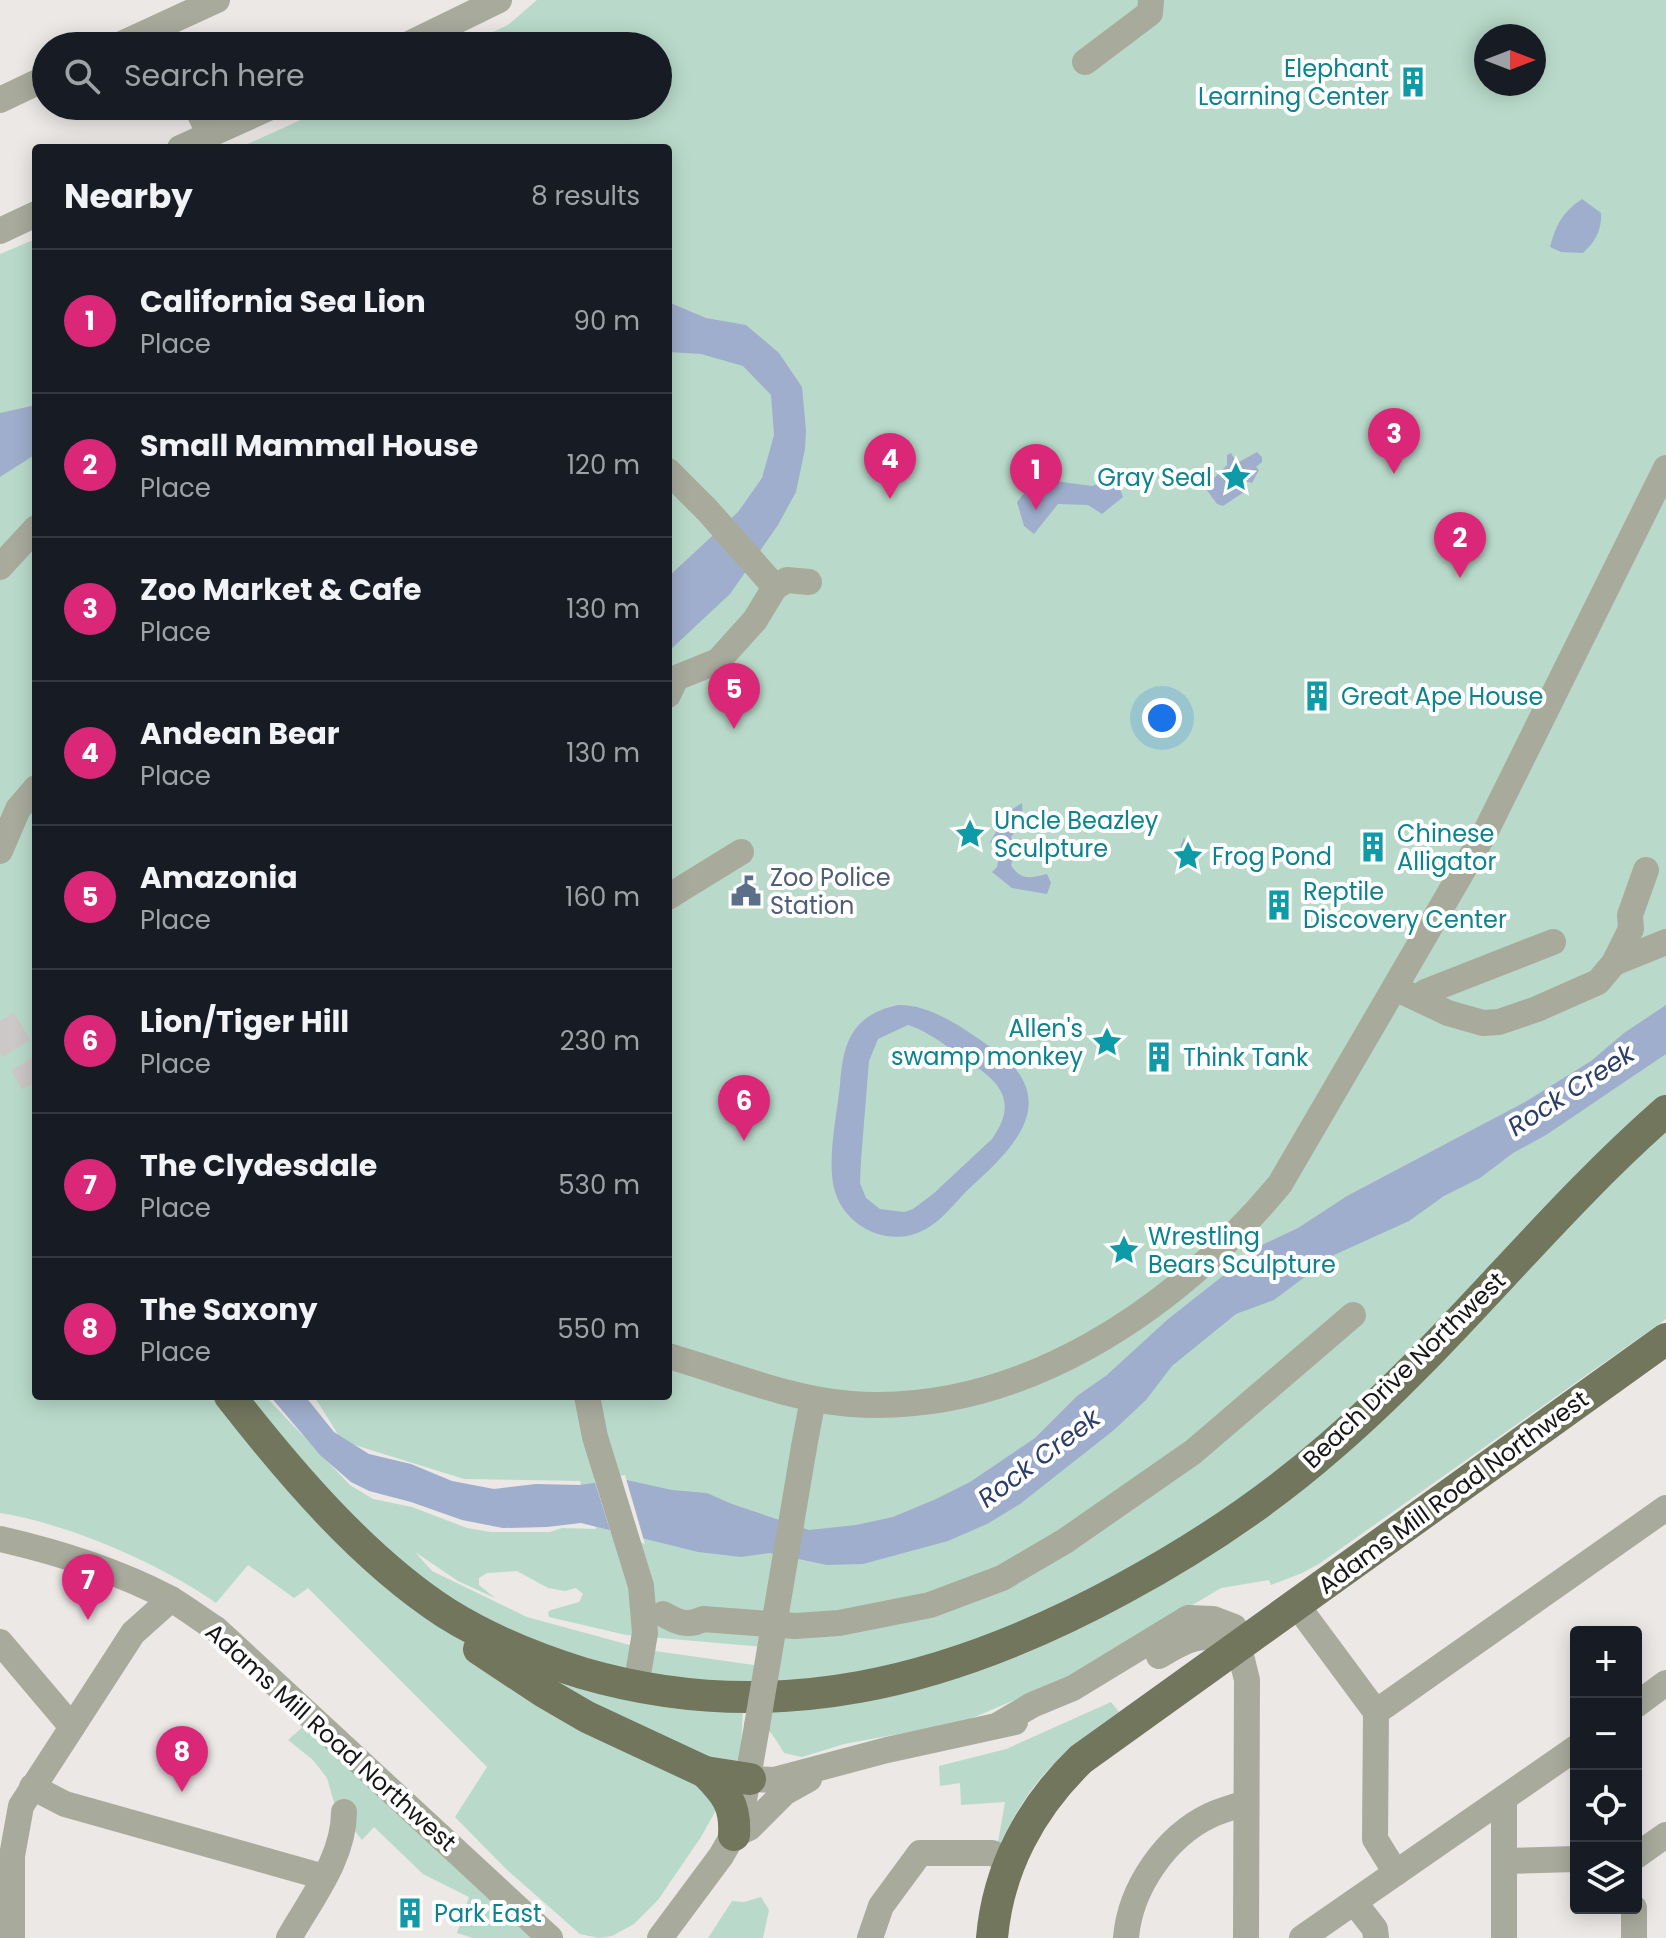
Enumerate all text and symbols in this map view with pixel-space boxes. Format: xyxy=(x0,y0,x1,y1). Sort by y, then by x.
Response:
north arrow xyxy=(1474,24,1546,96)
search box xyxy=(32,32,672,120)
place label: Elephant Learning Center xyxy=(1198,52,1389,113)
icon: search xyxy=(60,54,104,98)
text: Search here xyxy=(124,54,305,97)
building icon: Elephant Learning Center xyxy=(1396,65,1430,99)
text: Nearby xyxy=(64,172,193,220)
text: 8 results xyxy=(531,178,640,214)
text: California Sea Lion xyxy=(140,280,426,323)
text: 1 xyxy=(85,303,95,339)
text: 90 m xyxy=(574,303,640,339)
text: Place xyxy=(140,326,211,362)
pin: 3 xyxy=(1368,408,1420,474)
text: Small Mammal House xyxy=(140,424,478,467)
pin: 4 xyxy=(864,433,916,499)
pin: 1 xyxy=(1010,444,1062,510)
text: 2 xyxy=(83,447,97,483)
text: 120 m xyxy=(567,447,640,483)
place icon: Gray Seal xyxy=(1219,460,1253,494)
place label: Gray Seal xyxy=(1097,461,1212,494)
text: Place xyxy=(140,470,211,506)
pin: 2 xyxy=(1434,512,1486,578)
text: Zoo Market & Cafe xyxy=(140,568,422,611)
text: 3 xyxy=(82,591,98,627)
text: 130 m xyxy=(566,591,640,627)
text: Place xyxy=(140,614,211,650)
pin: 5 xyxy=(708,663,760,729)
building icon: Great Ape House xyxy=(1300,679,1334,713)
place label: Great Ape House xyxy=(1341,680,1543,713)
your location xyxy=(1142,698,1182,738)
text: Andean Bear xyxy=(140,712,340,755)
text: 4 xyxy=(81,735,99,771)
text: 130 m xyxy=(566,735,640,771)
text: Place xyxy=(140,758,211,794)
place label: Uncle Beazley Sculpture xyxy=(994,804,1159,865)
place icon: Uncle Beazley Sculpture xyxy=(953,817,987,851)
place label: Chinese Alligator xyxy=(1397,817,1496,878)
building icon: Chinese Alligator xyxy=(1356,830,1390,864)
place icon: Frog Pond xyxy=(1171,839,1205,873)
place label: Frog Pond xyxy=(1212,840,1332,873)
text: Amazonia xyxy=(140,856,298,899)
place label: Zoo Police Station xyxy=(770,861,891,922)
public building icon: Zoo Police Station xyxy=(729,874,763,908)
place label: Reptile Discovery Center xyxy=(1303,875,1507,936)
text: 5 xyxy=(82,879,98,915)
text: 160 m xyxy=(565,879,640,915)
building icon: Reptile Discovery Center xyxy=(1262,888,1296,922)
text: Place xyxy=(140,902,211,938)
text: Lion/Tiger Hill xyxy=(140,1000,349,1043)
place label: Allen's swamp monkey xyxy=(891,1012,1083,1073)
text: 6 xyxy=(82,1023,98,1059)
text: 230 m xyxy=(560,1023,640,1059)
place icon: Allen's swamp monkey xyxy=(1090,1025,1124,1059)
water label: Rock Creek xyxy=(1500,1035,1643,1145)
building icon: Think Tank xyxy=(1142,1040,1176,1074)
place label: Think Tank xyxy=(1183,1041,1309,1074)
text: Place xyxy=(140,1046,211,1082)
pin: 6 xyxy=(718,1075,770,1141)
text: The Clydesdale xyxy=(140,1144,377,1187)
text: 7 xyxy=(83,1167,97,1203)
text: 530 m xyxy=(558,1167,640,1203)
text: Place xyxy=(140,1190,211,1226)
place label: Wrestling Bears Sculpture xyxy=(1148,1220,1336,1281)
place icon: Wrestling Bears Sculpture xyxy=(1107,1233,1141,1267)
street label: Beach Drive Northwest xyxy=(1295,1264,1513,1476)
text: The Saxony xyxy=(140,1288,318,1331)
text: 8 xyxy=(82,1311,98,1347)
text: 550 m xyxy=(557,1311,640,1347)
text: Place xyxy=(140,1334,211,1370)
street label: Adams Mill Road Northwest xyxy=(1311,1383,1595,1601)
water label: Rock Creek xyxy=(970,1399,1109,1516)
pin: 7 xyxy=(62,1554,114,1620)
street label: Adams Mill Road Northwest xyxy=(198,1615,464,1859)
map controls xyxy=(1570,1626,1642,1914)
button: + xyxy=(1570,1626,1642,1698)
button: − xyxy=(1570,1698,1642,1770)
pin: 8 xyxy=(156,1726,208,1792)
button: locate xyxy=(1570,1770,1642,1842)
button: layers xyxy=(1570,1842,1642,1914)
building icon: Park East xyxy=(393,1896,427,1930)
place label: Park East xyxy=(434,1897,542,1930)

